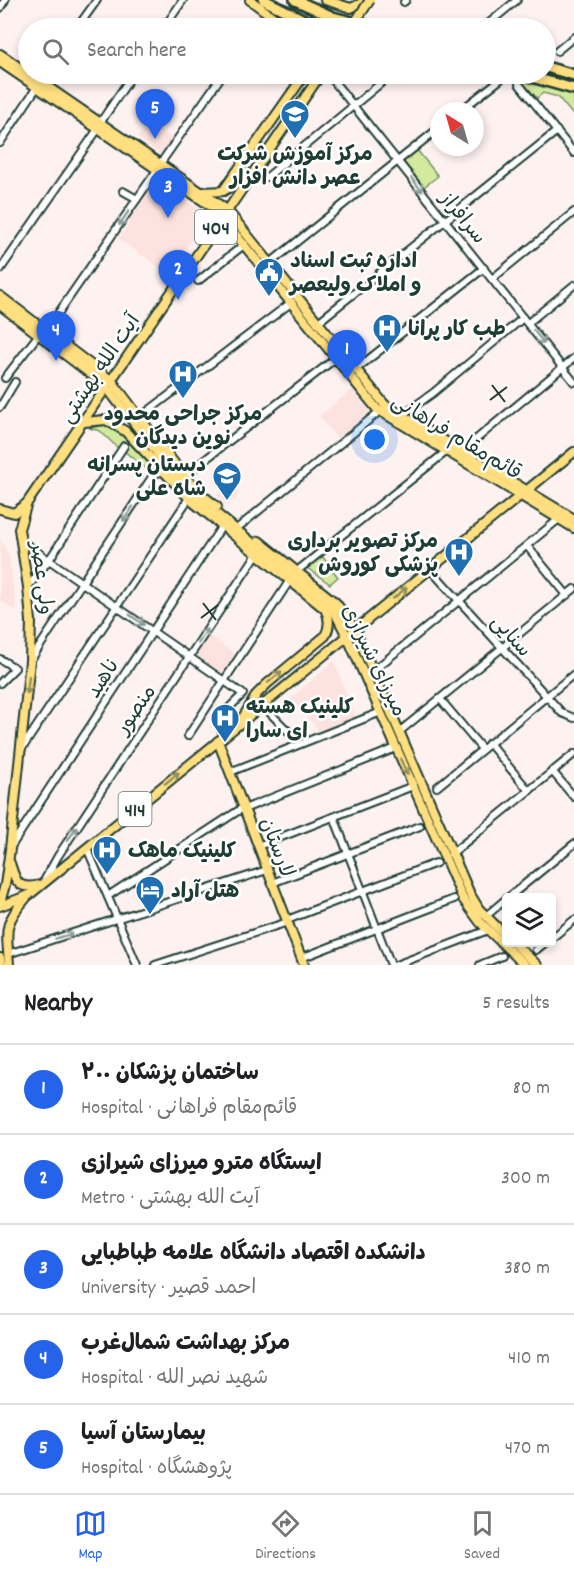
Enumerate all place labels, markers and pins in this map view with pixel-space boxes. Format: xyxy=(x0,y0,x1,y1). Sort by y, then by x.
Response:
pin: 5 xyxy=(136,90,174,139)
school or university icon: مرکز آموزش شرکت عصر دانش افزار xyxy=(279,98,311,140)
place label: مرکز آموزش شرکت عصر دانش افزار xyxy=(217,141,373,195)
pin: 3 xyxy=(148,168,188,218)
place label: اداره ثبت اسناد و املاک ولیعصر xyxy=(288,248,422,302)
pin: 2 xyxy=(158,250,198,300)
public building icon: اداره ثبت اسناد و املاک ولیعصر xyxy=(253,256,285,298)
pin: 4 xyxy=(36,312,76,361)
hospital icon: طب کار پرانا xyxy=(371,312,403,354)
place label: طب کار پرانا xyxy=(408,316,506,346)
pin: 1 xyxy=(328,330,366,380)
hospital icon: مرکز جراحی محدود نوین دیدگان xyxy=(167,358,199,400)
place label: مرکز جراحی محدود نوین دیدگان xyxy=(104,401,262,455)
place label: دبستان پسرانه شاه علی xyxy=(87,452,206,506)
school or university icon: دبستان پسرانه شاه علی xyxy=(211,460,243,502)
place label: مرکز تصویر برداری پزشکی کوروش xyxy=(287,528,438,582)
hospital icon: مرکز تصویر برداری پزشکی کوروش xyxy=(443,536,475,578)
place label: کلینیک هسته ای سارا xyxy=(246,694,354,748)
hospital icon: کلینیک هسته ای سارا xyxy=(209,702,241,744)
hospital icon: کلینیک ماهک xyxy=(91,834,123,876)
place label: کلینیک ماهک xyxy=(128,838,237,868)
hotel icon: هتل آراد xyxy=(134,874,166,916)
place label: هتل آراد xyxy=(171,878,240,908)

